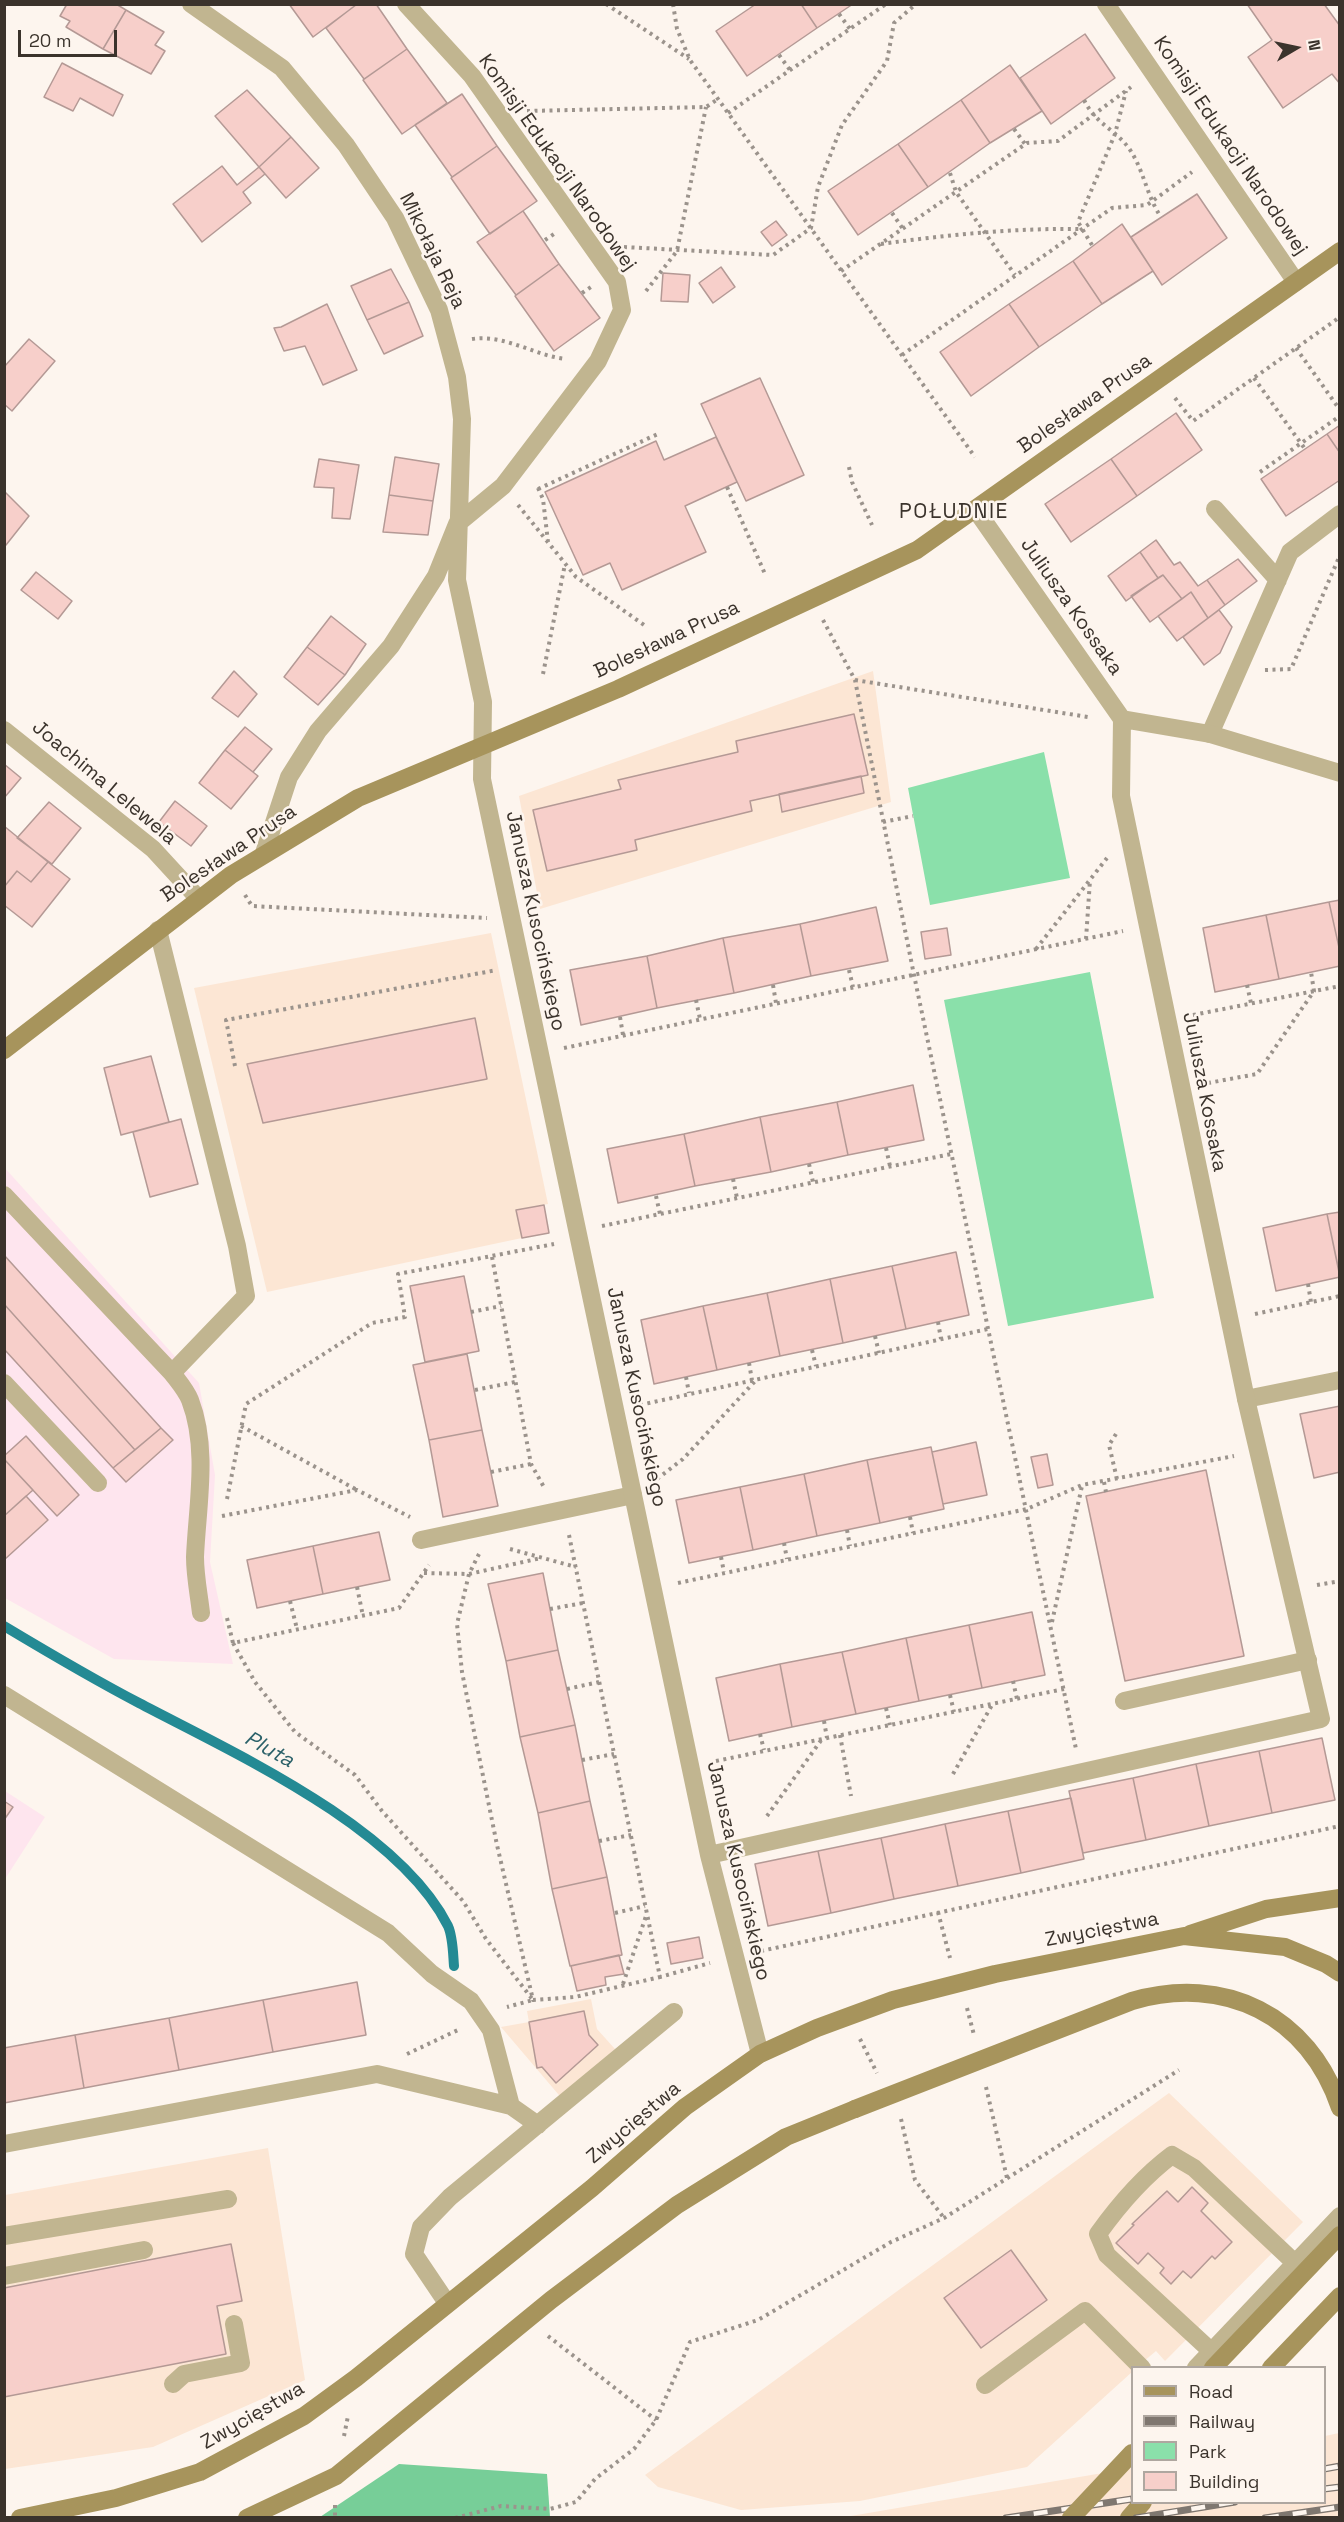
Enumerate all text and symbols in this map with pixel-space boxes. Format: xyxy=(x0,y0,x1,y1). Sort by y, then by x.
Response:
scale bar xyxy=(21,18,120,56)
north arrow xyxy=(1266,18,1326,78)
text: 20 m xyxy=(29,29,72,52)
street label: Komisji Edukacji Narodowej xyxy=(1148,32,1312,260)
text: N xyxy=(1303,38,1325,52)
street label: Komisji Edukacji Narodowej xyxy=(473,50,641,276)
street label: Mikołaja Reja xyxy=(394,189,470,313)
street label: Bolesława Prusa xyxy=(1013,349,1157,459)
district label: POŁUDNIE xyxy=(899,499,1009,525)
street label: Juliusza Kossaka xyxy=(1015,534,1127,680)
street label: Bolesława Prusa xyxy=(590,596,744,684)
street label: Joachima Lelewela xyxy=(27,716,181,850)
street label: Bolesława Prusa xyxy=(157,800,301,908)
street label: Janusza Kusocińskiego xyxy=(500,809,570,1033)
street label: Juliusza Kossaka xyxy=(1177,1010,1231,1174)
street label: Janusza Kusocińskiego xyxy=(601,1285,671,1509)
water label: Pluta xyxy=(240,1726,298,1774)
street label: Janusza Kusocińskiego xyxy=(701,1759,775,1983)
street label: Zwycięstwa xyxy=(1043,1907,1161,1953)
street label: Zwycięstwa xyxy=(582,2077,686,2169)
legend xyxy=(1131,2366,1326,2504)
street label: Zwycięstwa xyxy=(197,2377,309,2455)
text: Road xyxy=(1189,2380,1233,2403)
text: Railway xyxy=(1189,2410,1255,2433)
text: Park xyxy=(1189,2440,1226,2463)
text: Building xyxy=(1189,2470,1259,2493)

